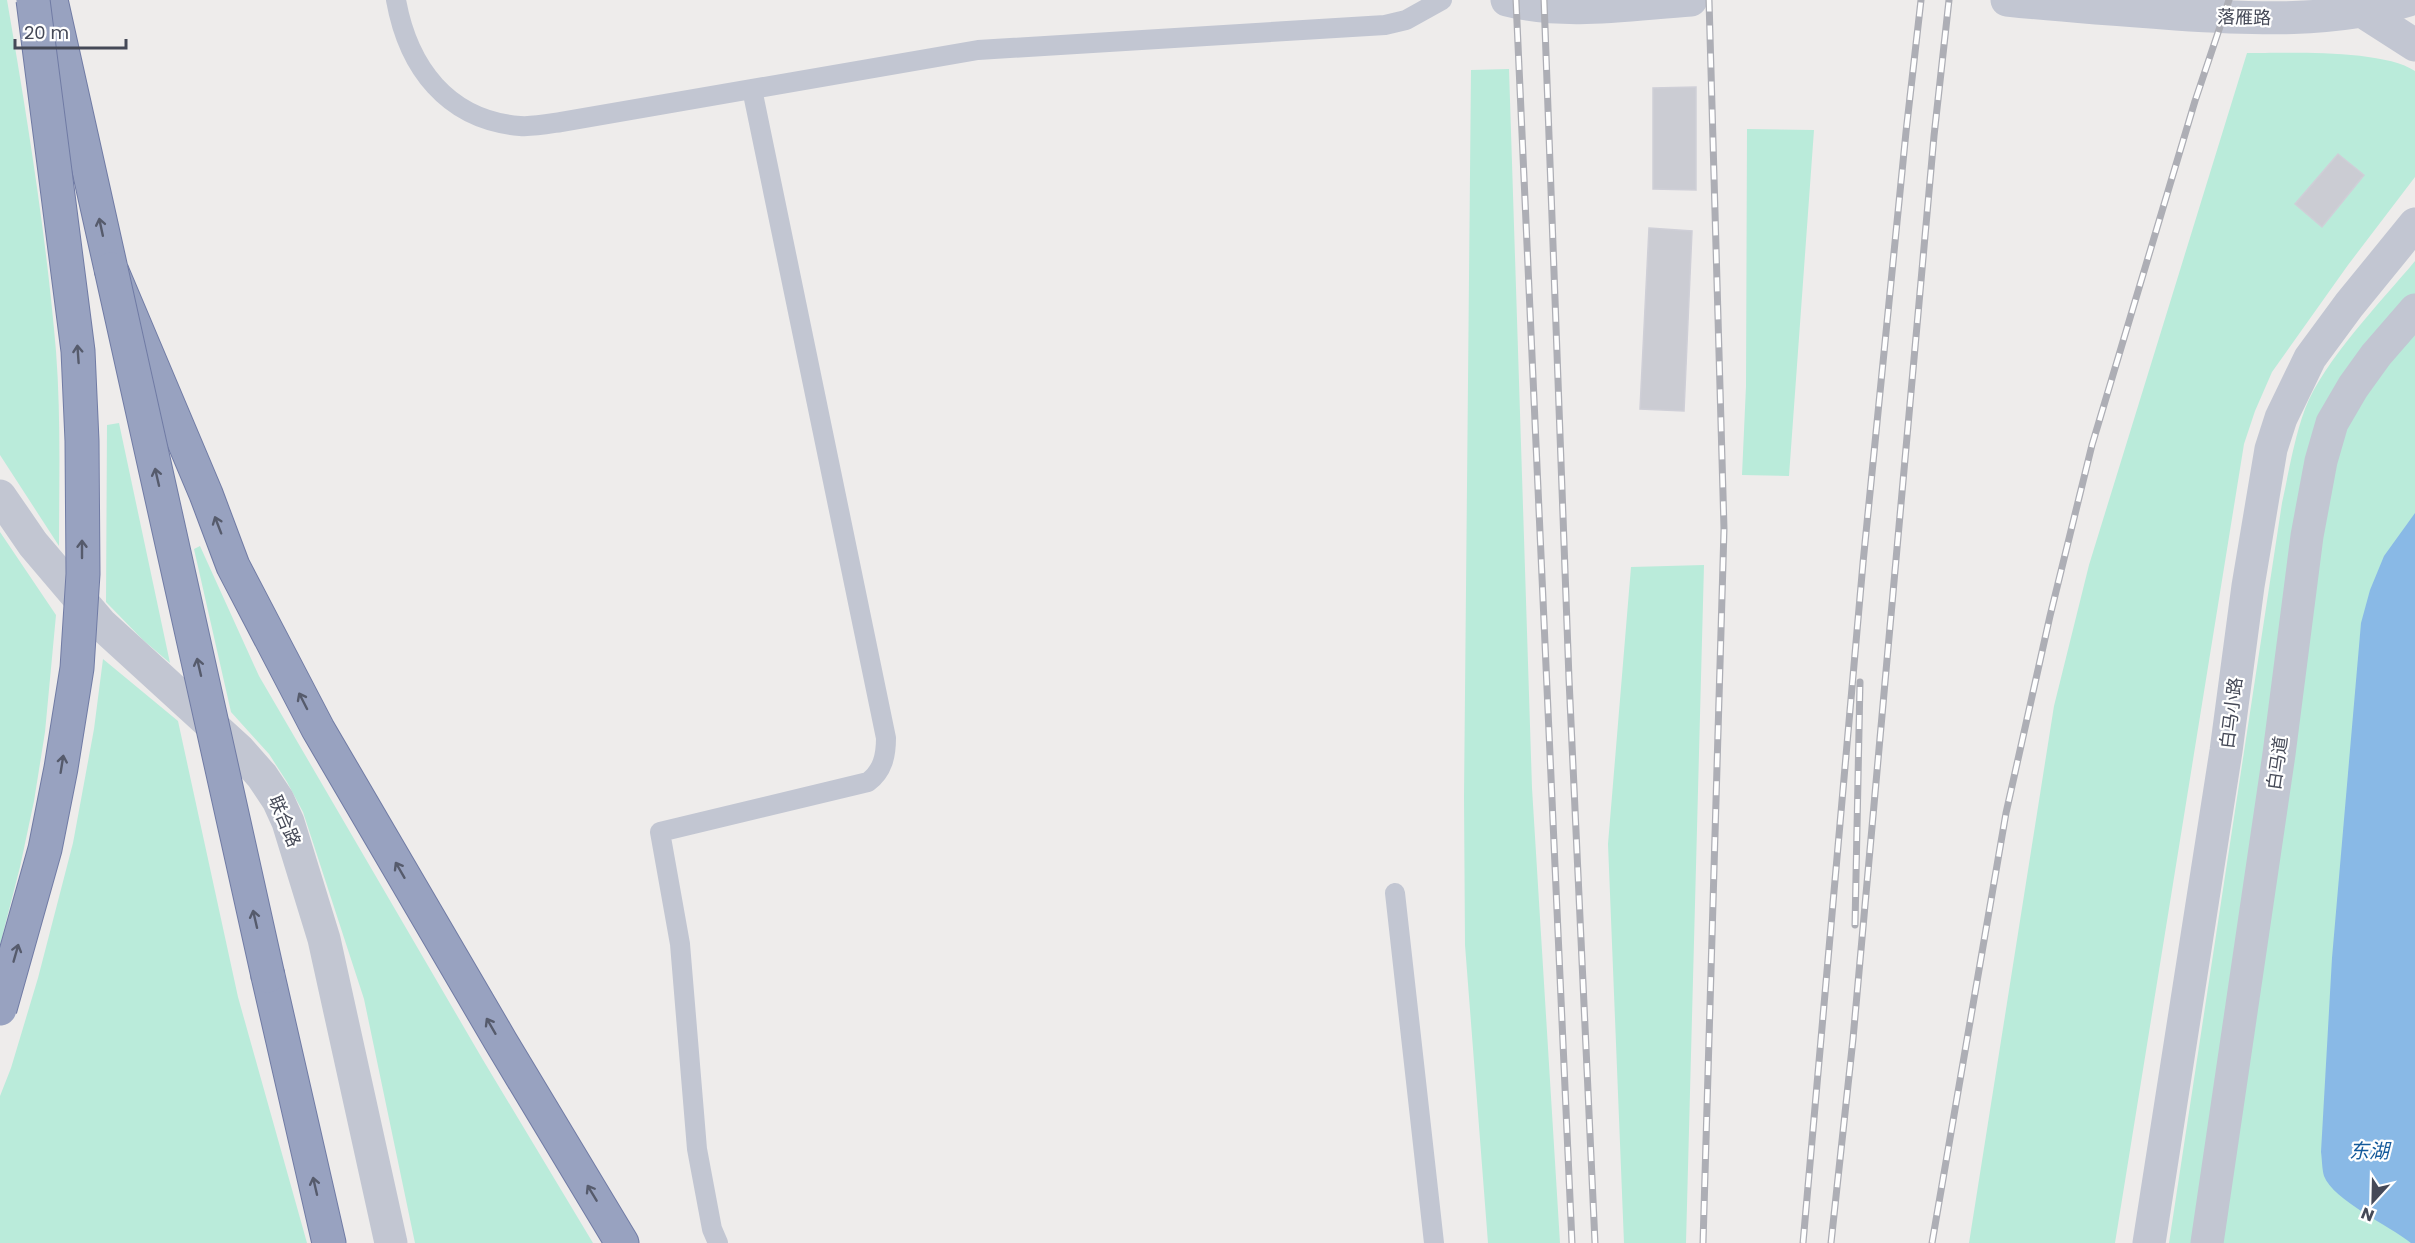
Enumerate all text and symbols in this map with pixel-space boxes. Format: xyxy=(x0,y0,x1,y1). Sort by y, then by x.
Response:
street label: 落雁路 xyxy=(2217,4,2271,30)
scale bar xyxy=(15,12,126,50)
text: 20 m xyxy=(24,20,69,45)
one-way arrow xyxy=(95,218,107,237)
one-way arrow xyxy=(73,345,84,364)
one-way arrow xyxy=(150,467,162,486)
one-way arrow xyxy=(212,517,223,535)
one-way arrow xyxy=(77,539,88,559)
one-way arrow xyxy=(193,658,204,677)
street label: 白马小路 xyxy=(2214,676,2248,750)
one-way arrow xyxy=(297,692,309,710)
street label: 白马道 xyxy=(2261,735,2293,791)
one-way arrow xyxy=(57,754,68,774)
street label: 联合路 xyxy=(263,791,307,851)
one-way arrow xyxy=(394,862,406,879)
one-way arrow xyxy=(249,909,260,929)
one-way arrow xyxy=(11,944,22,963)
one-way arrow xyxy=(485,1018,497,1035)
water label: 东湖 xyxy=(2349,1137,2392,1165)
north arrow xyxy=(2343,1171,2403,1231)
one-way arrow xyxy=(309,1177,321,1196)
one-way arrow xyxy=(585,1185,597,1202)
text: N xyxy=(2358,1202,2377,1227)

